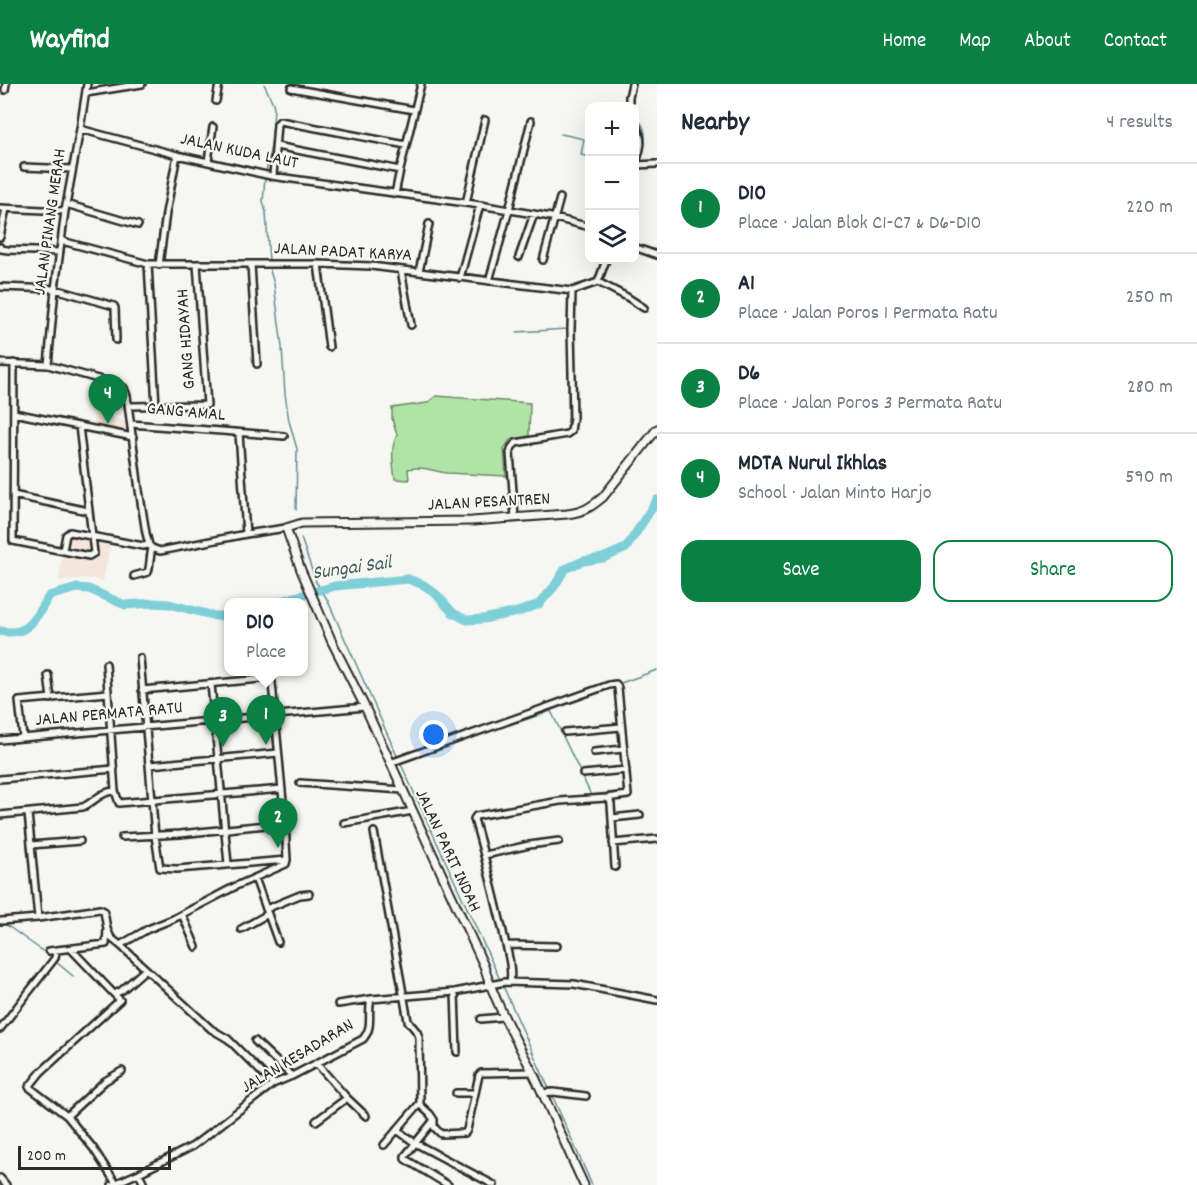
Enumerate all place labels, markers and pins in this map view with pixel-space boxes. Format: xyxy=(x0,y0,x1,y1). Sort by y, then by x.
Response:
pin: 4 xyxy=(88,374,128,424)
pin: 1 xyxy=(246,696,286,745)
pin: 3 xyxy=(204,698,242,747)
pin: 2 xyxy=(258,798,298,848)

